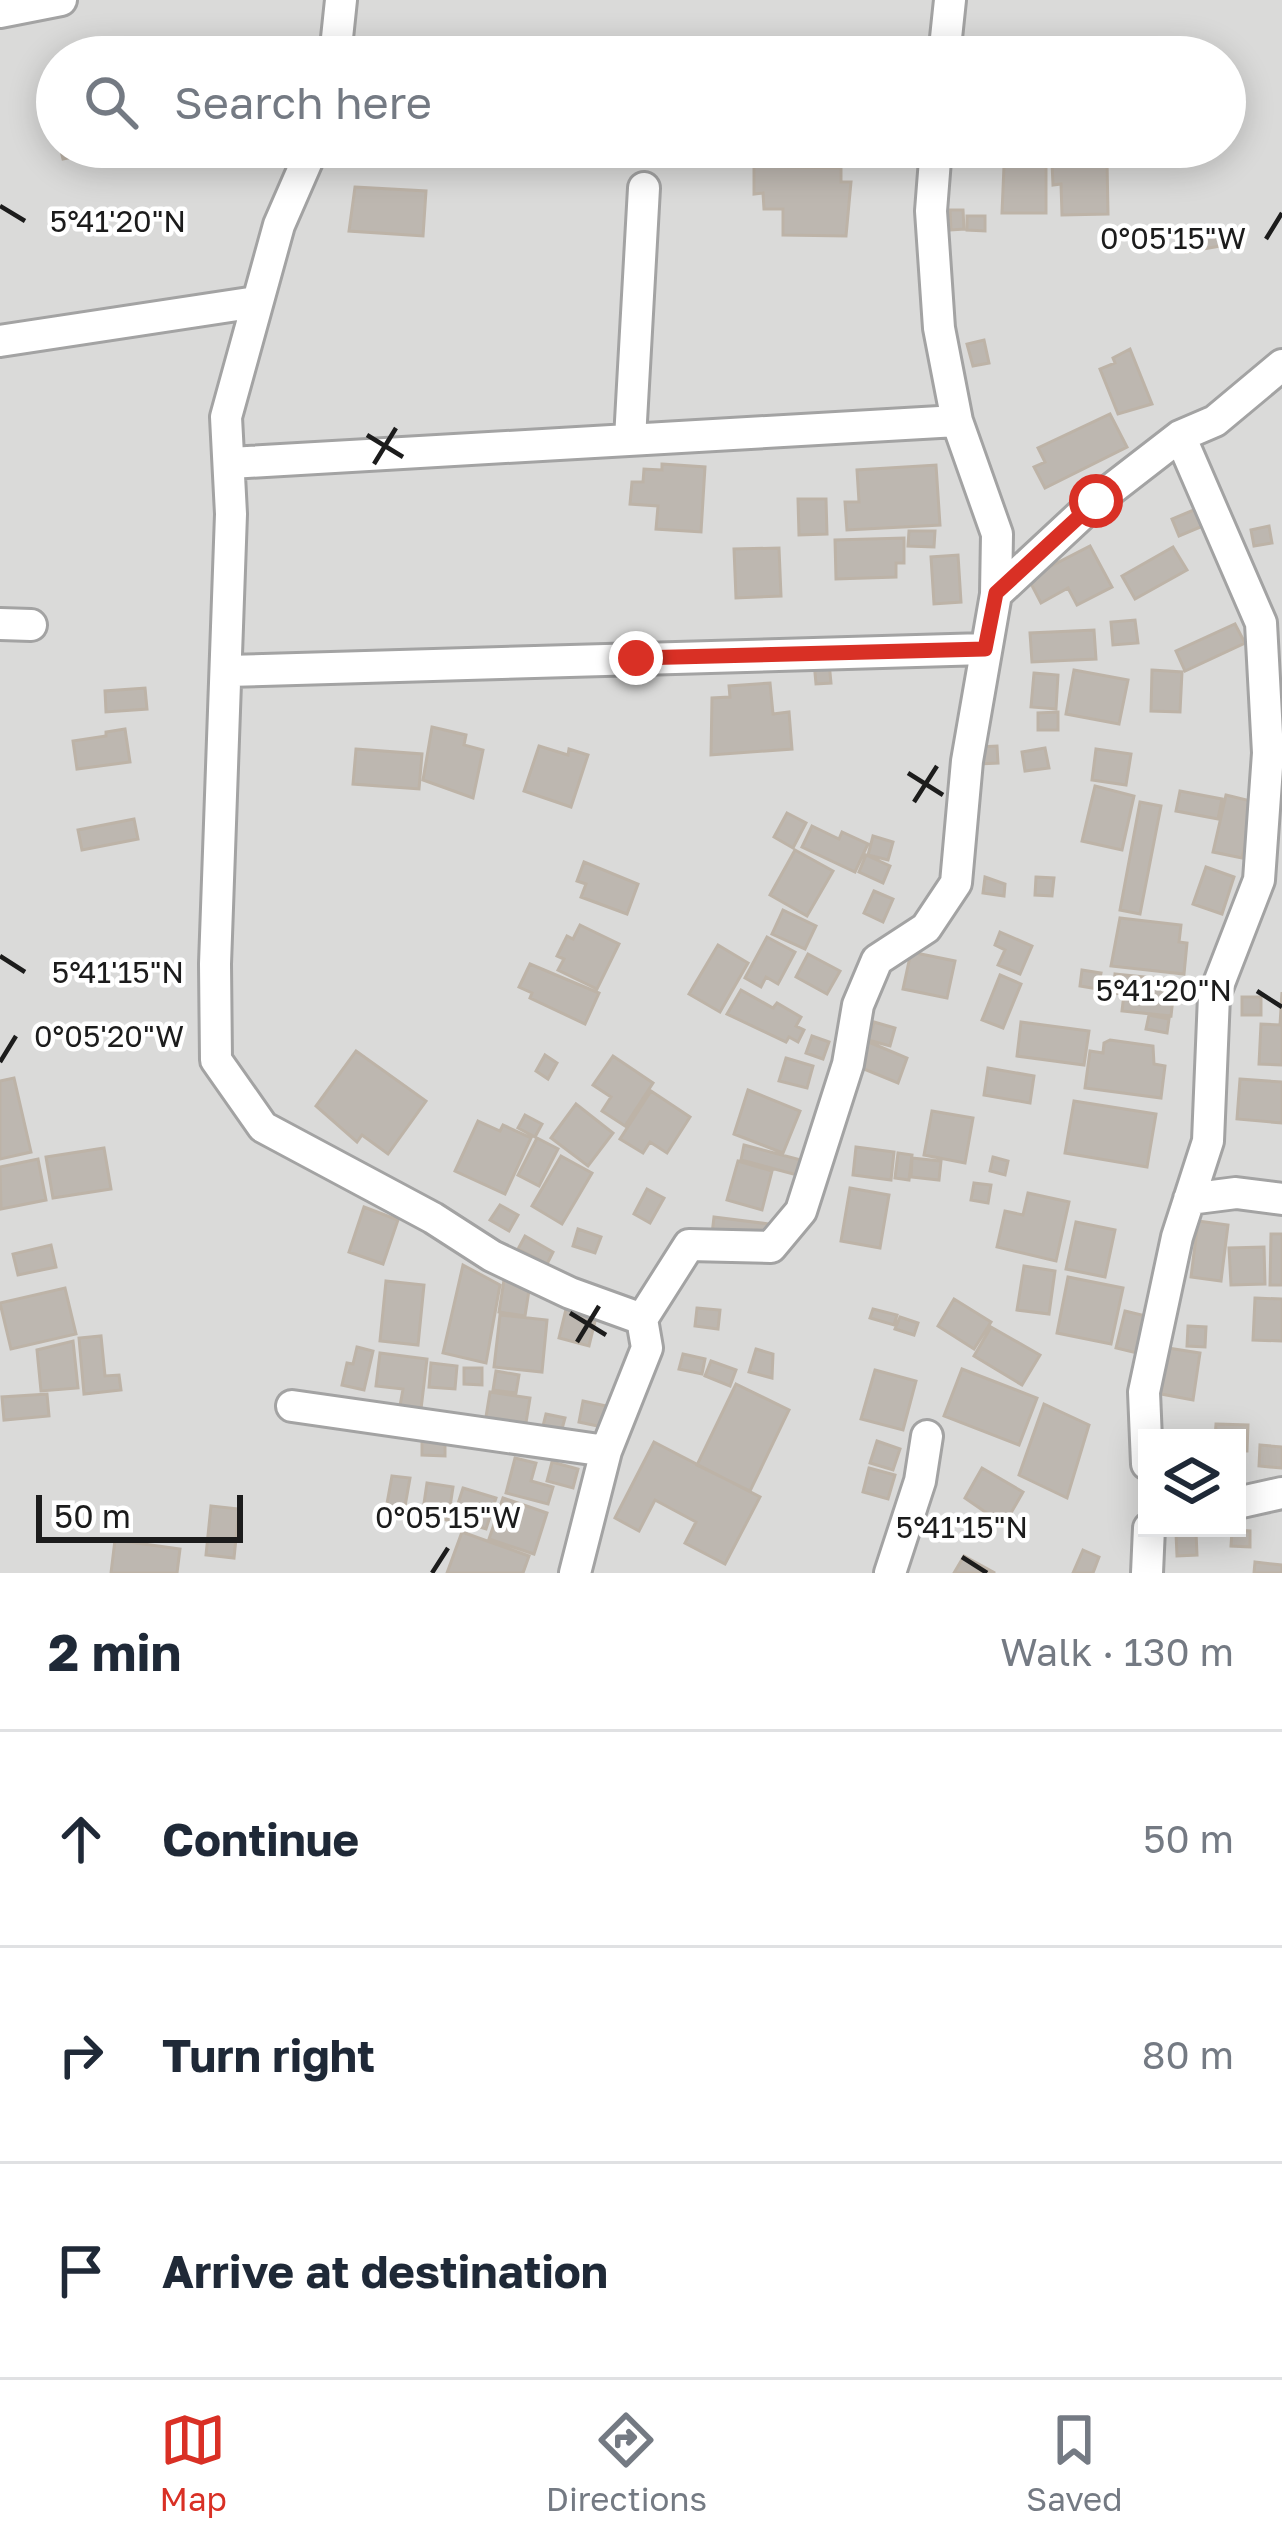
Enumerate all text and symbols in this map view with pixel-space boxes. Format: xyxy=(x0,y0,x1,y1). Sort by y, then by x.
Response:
search box xyxy=(36,36,1246,168)
icon: search xyxy=(78,69,144,135)
text: Search here xyxy=(174,75,432,129)
text: 5°41'20"N xyxy=(50,203,186,239)
text: 0°05'15"W xyxy=(1100,220,1246,256)
route start xyxy=(1069,474,1123,528)
route end xyxy=(609,631,663,685)
text: 5°41'15"N xyxy=(52,954,184,990)
text: 5°41'20"N xyxy=(1096,972,1232,1008)
text: 0°05'20"W xyxy=(34,1018,184,1054)
map controls xyxy=(1138,1429,1246,1537)
button: layers xyxy=(1138,1429,1246,1537)
scale bar xyxy=(36,1489,243,1542)
text: 50 m xyxy=(54,1496,131,1535)
text: 0°05'15"W xyxy=(375,1499,521,1535)
text: 5°41'15"N xyxy=(896,1509,1028,1545)
text: 2 min xyxy=(48,1621,181,1682)
text: Walk · 130 m xyxy=(1000,1628,1234,1675)
icon: ahead xyxy=(48,1806,114,1872)
text: Continue xyxy=(162,1812,359,1866)
text: 50 m xyxy=(1143,1815,1234,1862)
icon: right xyxy=(48,2022,114,2088)
text: Turn right xyxy=(162,2028,375,2082)
text: 80 m xyxy=(1142,2031,1234,2078)
icon: arrive xyxy=(48,2238,114,2304)
text: Arrive at destination xyxy=(162,2244,608,2298)
tab: Map xyxy=(160,2407,227,2518)
tab: Directions xyxy=(546,2407,707,2518)
tab: Saved xyxy=(1026,2407,1122,2518)

